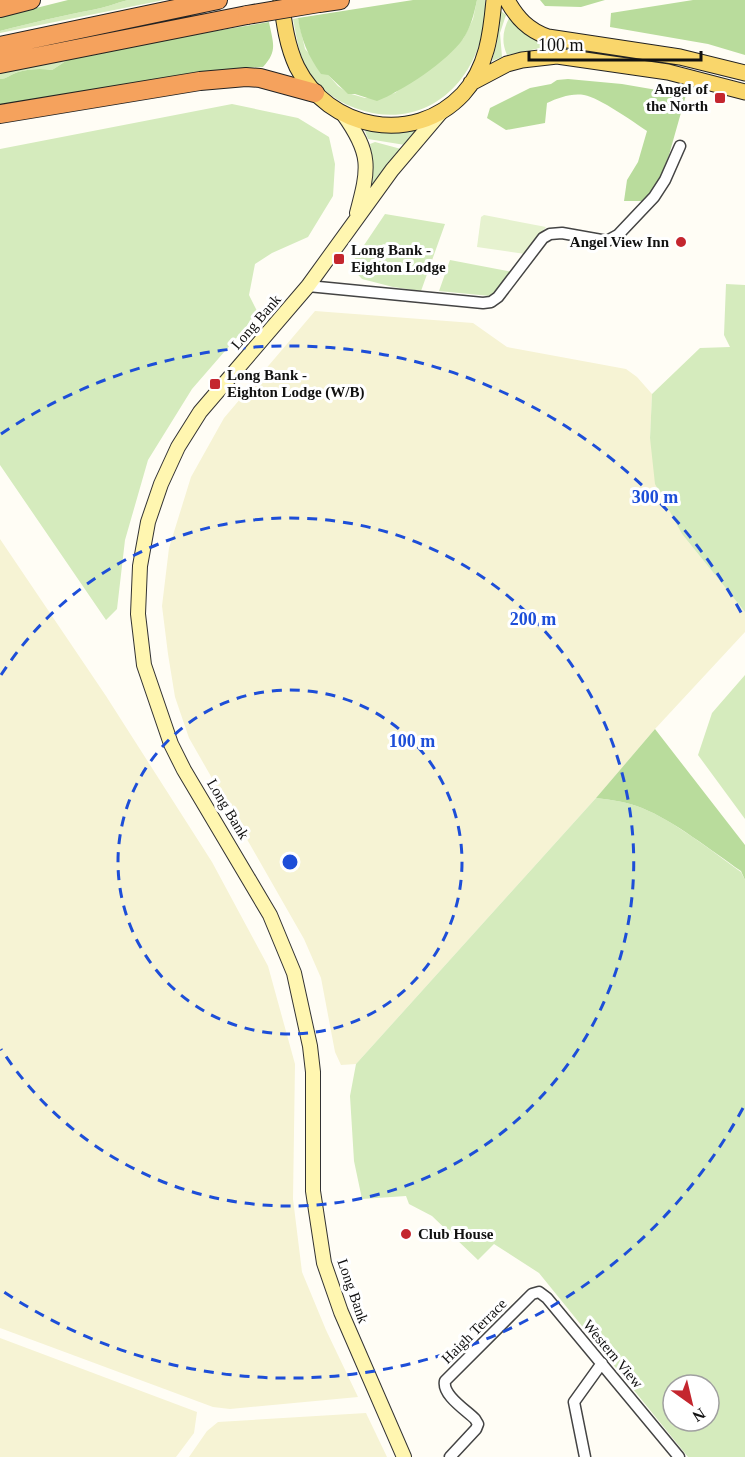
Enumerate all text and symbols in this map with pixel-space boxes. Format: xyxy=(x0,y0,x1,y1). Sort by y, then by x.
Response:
scale bar xyxy=(529,24,702,62)
text: 100 m xyxy=(538,35,584,55)
place label: Angel of the North xyxy=(646,81,709,114)
marker: Angel of the North xyxy=(713,91,727,105)
place label: Angel View Inn xyxy=(570,234,670,250)
marker: Angel View Inn xyxy=(674,235,688,249)
place label: Long Bank - Eighton Lodge xyxy=(351,242,446,275)
marker: Long Bank - Eighton Lodge xyxy=(332,252,346,266)
street label: Long Bank xyxy=(228,291,284,353)
place label: Long Bank - Eighton Lodge (W/B) xyxy=(227,367,365,401)
marker: Long Bank - Eighton Lodge (W/B) xyxy=(208,377,222,391)
text: 300 m xyxy=(632,487,678,507)
text: 200 m xyxy=(510,609,556,629)
text: 100 m xyxy=(389,731,435,751)
street label: Long Bank xyxy=(204,776,252,842)
centre of rings xyxy=(280,852,300,872)
place label: Club House xyxy=(418,1226,494,1242)
marker: Club House xyxy=(399,1227,413,1241)
street label: Long Bank xyxy=(335,1257,372,1326)
street label: Haigh Terrace xyxy=(438,1295,510,1367)
street label: Western View xyxy=(580,1317,646,1391)
north arrow xyxy=(661,1373,721,1433)
text: N xyxy=(689,1405,709,1426)

